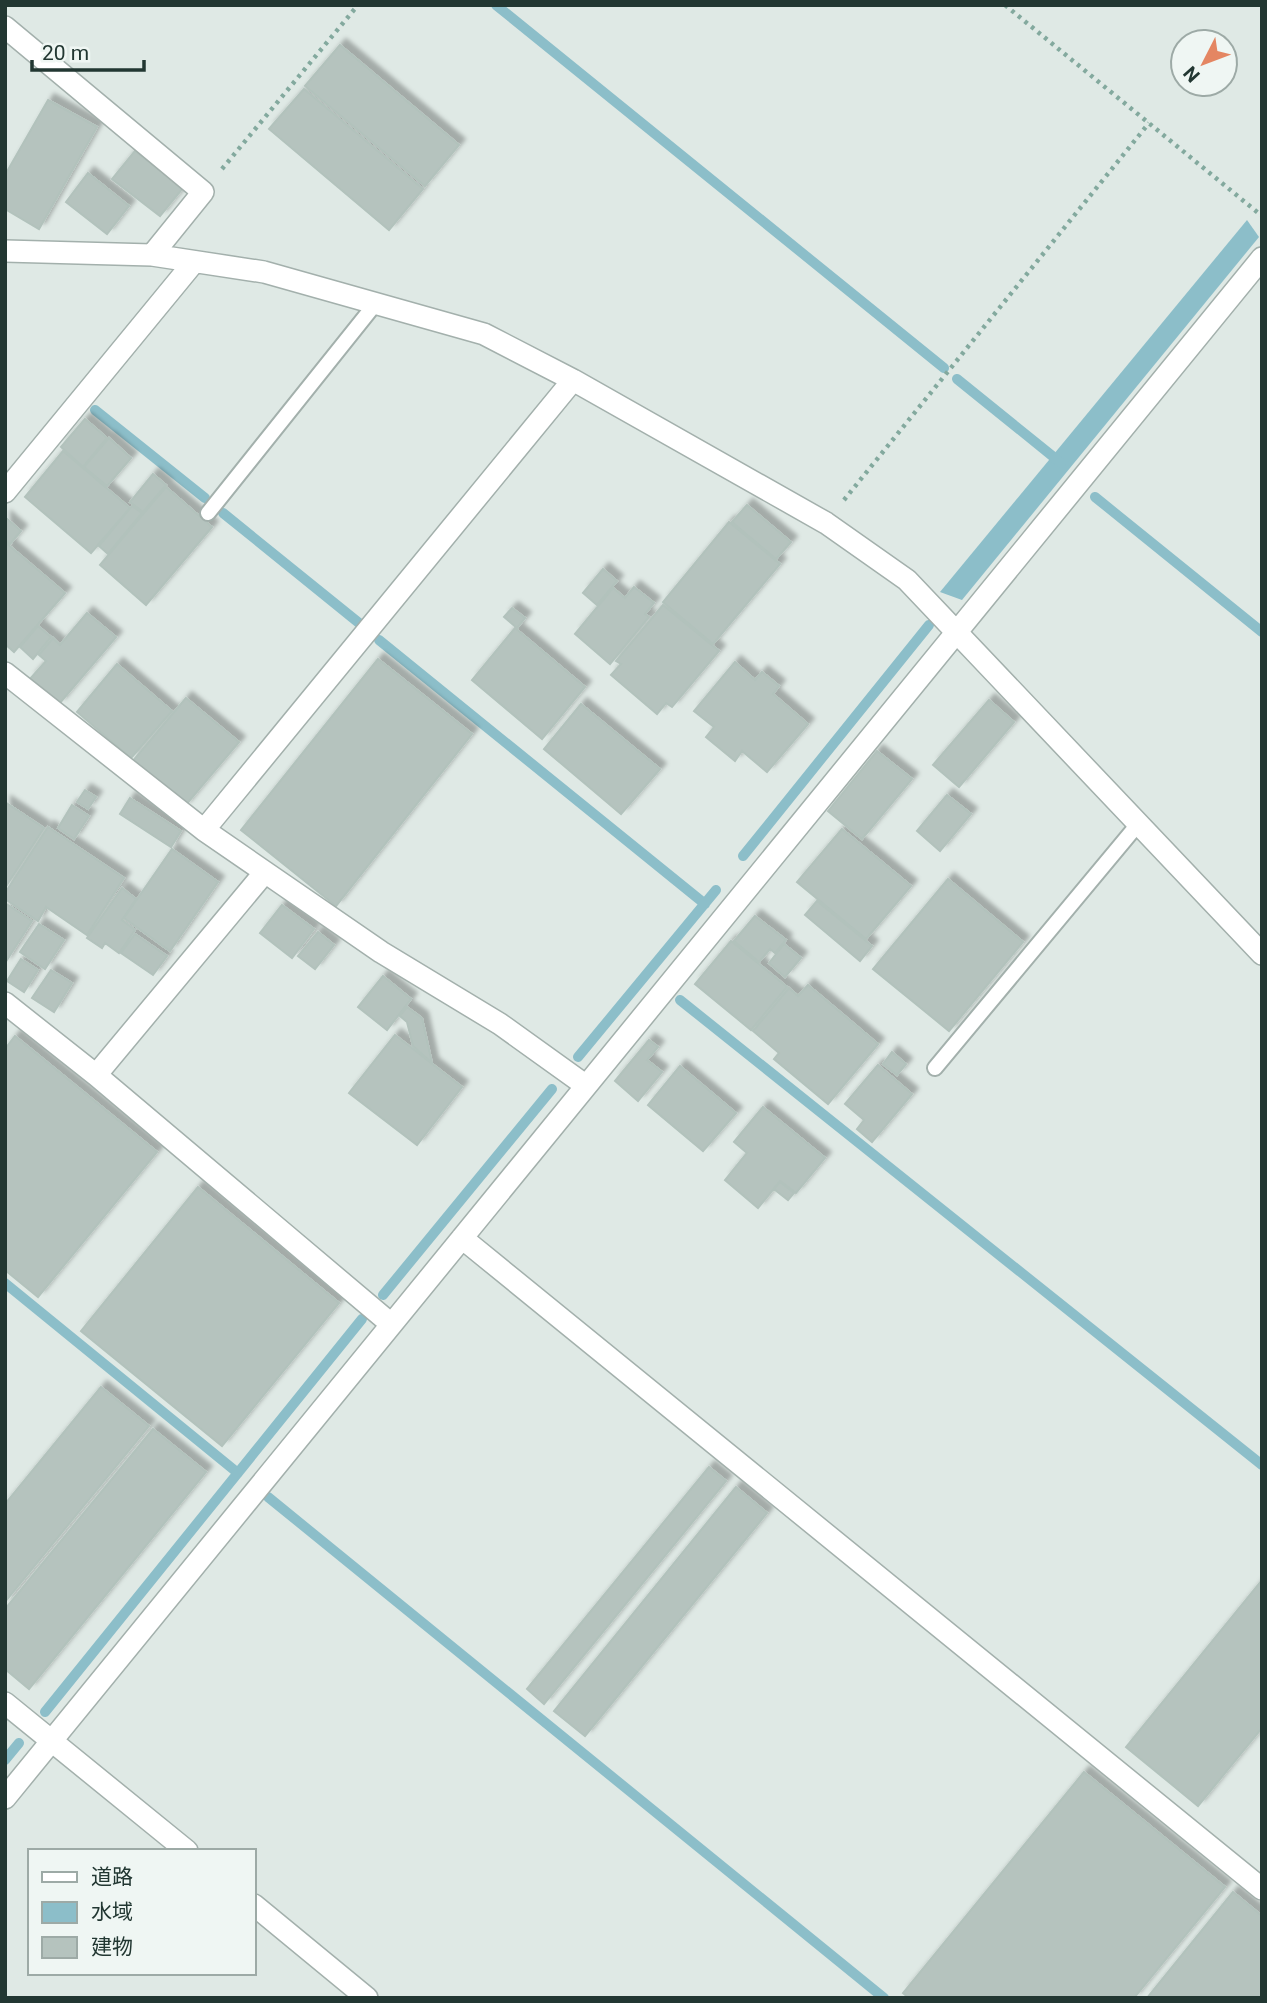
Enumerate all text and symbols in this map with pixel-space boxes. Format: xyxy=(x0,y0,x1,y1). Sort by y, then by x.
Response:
scale bar xyxy=(32,28,144,72)
north arrow xyxy=(1169,28,1239,98)
text: 20 m xyxy=(42,41,89,65)
text: N xyxy=(1179,61,1205,87)
legend xyxy=(28,1849,256,1975)
text: 道路 xyxy=(91,1865,133,1889)
text: 水域 xyxy=(91,1900,133,1924)
text: 建物 xyxy=(91,1935,133,1959)

